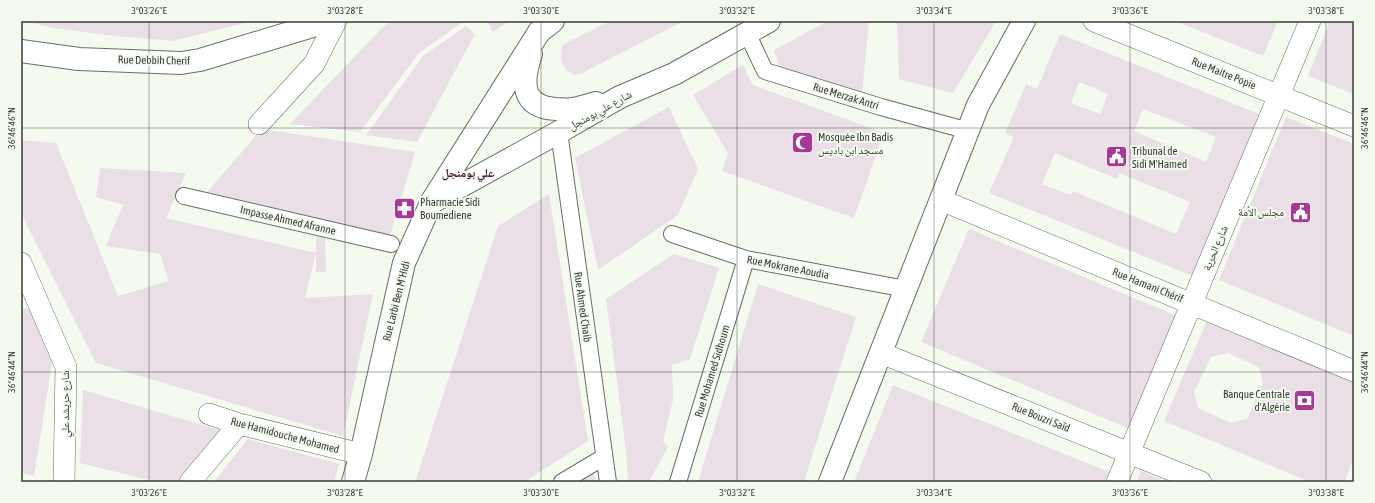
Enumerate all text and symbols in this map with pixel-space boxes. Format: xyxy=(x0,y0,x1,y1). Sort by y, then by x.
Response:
text: 3°03'26"E xyxy=(131,5,167,16)
text: 3°03'28"E xyxy=(327,5,363,16)
text: 3°03'30"E xyxy=(523,5,559,16)
text: 3°03'32"E xyxy=(719,5,755,16)
text: 3°03'34"E xyxy=(916,5,952,16)
text: 3°03'36"E xyxy=(1112,5,1148,16)
text: 3°03'38"E xyxy=(1308,5,1344,16)
street label: Rue Debbih Cherif xyxy=(118,53,190,67)
street label: Rue Maitre Popie xyxy=(1190,55,1258,91)
street label: Rue Merzak Antri xyxy=(812,80,880,112)
street label: شارع علي بومنجل xyxy=(566,88,635,135)
text: 36°46'46"N xyxy=(6,107,17,149)
text: 36°46'46"N xyxy=(1359,107,1370,149)
mosque icon: Mosquée Ibn Badis مسجد ابن باديس xyxy=(789,130,815,156)
place label: Mosquée Ibn Badis مسجد ابن باديس xyxy=(818,131,893,157)
public building icon: Tribunal de Sidi M'Hamed xyxy=(1104,144,1130,170)
place label: Tribunal de Sidi M'Hamed xyxy=(1132,145,1187,170)
district label: علي بومنجل xyxy=(442,166,494,183)
pharmacy icon: Pharmacie Sidi Boumediene xyxy=(392,195,418,221)
place label: Pharmacie Sidi Boumediene xyxy=(420,196,480,221)
public building icon: مجلس الأمة xyxy=(1287,199,1313,225)
street label: Impasse Ahmed Afranne xyxy=(239,203,337,237)
place label: مجلس الأمة xyxy=(1238,206,1284,219)
street label: شارع الحرية xyxy=(1200,224,1231,273)
street label: Rue Mokrane Aoudia xyxy=(746,253,830,281)
street label: Rue Larbi Ben M'Hidi xyxy=(380,260,412,342)
street label: Rue Hamani Chérif xyxy=(1111,265,1185,305)
street label: Rue Ahmed Chaib xyxy=(572,271,594,343)
street label: Rue Mohamed Sidhoum xyxy=(692,323,732,419)
text: 36°46'44"N xyxy=(6,351,17,393)
text: 36°46'44"N xyxy=(1359,351,1370,393)
street label: شارع حريشد علي xyxy=(59,370,74,438)
bank icon: Banque Centrale d'Algérie xyxy=(1292,387,1318,413)
place label: Banque Centrale d'Algérie xyxy=(1223,388,1290,413)
street label: Rue Bouzri Saïd xyxy=(1010,400,1072,434)
street label: Rue Hamidouche Mohamed xyxy=(229,415,341,455)
text: 3°03'26"E xyxy=(131,487,167,498)
text: 3°03'28"E xyxy=(327,487,363,498)
text: 3°03'30"E xyxy=(523,487,559,498)
text: 3°03'32"E xyxy=(719,487,755,498)
text: 3°03'34"E xyxy=(916,487,952,498)
text: 3°03'36"E xyxy=(1112,487,1148,498)
text: 3°03'38"E xyxy=(1308,487,1344,498)

